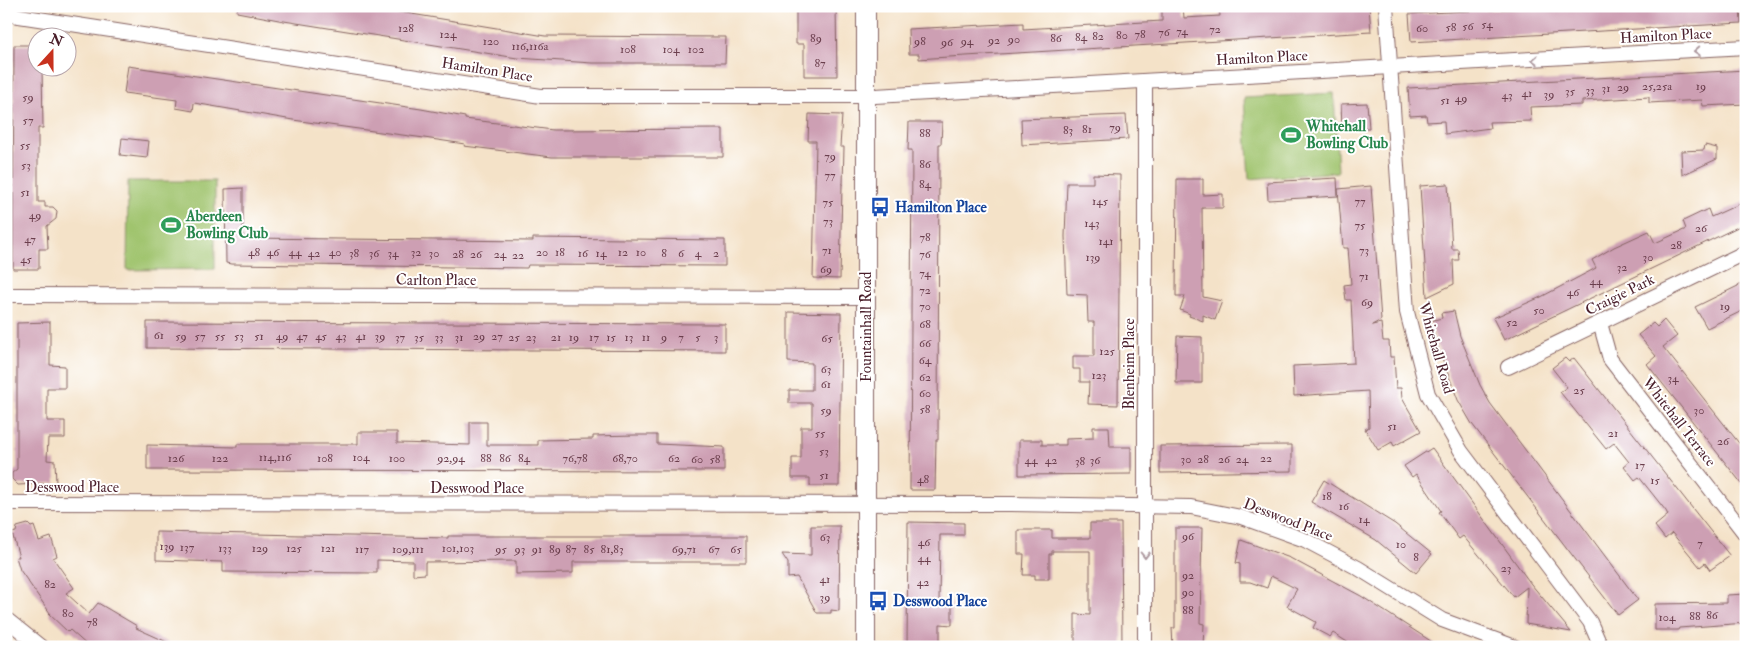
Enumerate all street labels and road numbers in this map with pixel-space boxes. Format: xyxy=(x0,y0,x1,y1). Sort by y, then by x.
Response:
street label: Hamilton Place xyxy=(1620,24,1712,48)
street label: Hamilton Place xyxy=(1216,46,1308,70)
street label: Hamilton Place xyxy=(440,53,534,87)
street label: Craigie Park xyxy=(1582,270,1658,320)
street label: Carlton Place xyxy=(396,271,476,290)
street label: Fountainhall Road xyxy=(857,271,876,382)
street label: Whitehall Road xyxy=(1414,299,1458,397)
street label: Blenheim Place xyxy=(1120,318,1139,410)
street label: Whitehall Terrace xyxy=(1638,373,1720,471)
street label: Desswood Place xyxy=(25,478,119,497)
street label: Desswood Place xyxy=(430,479,524,498)
street label: Desswood Place xyxy=(1241,494,1335,546)

